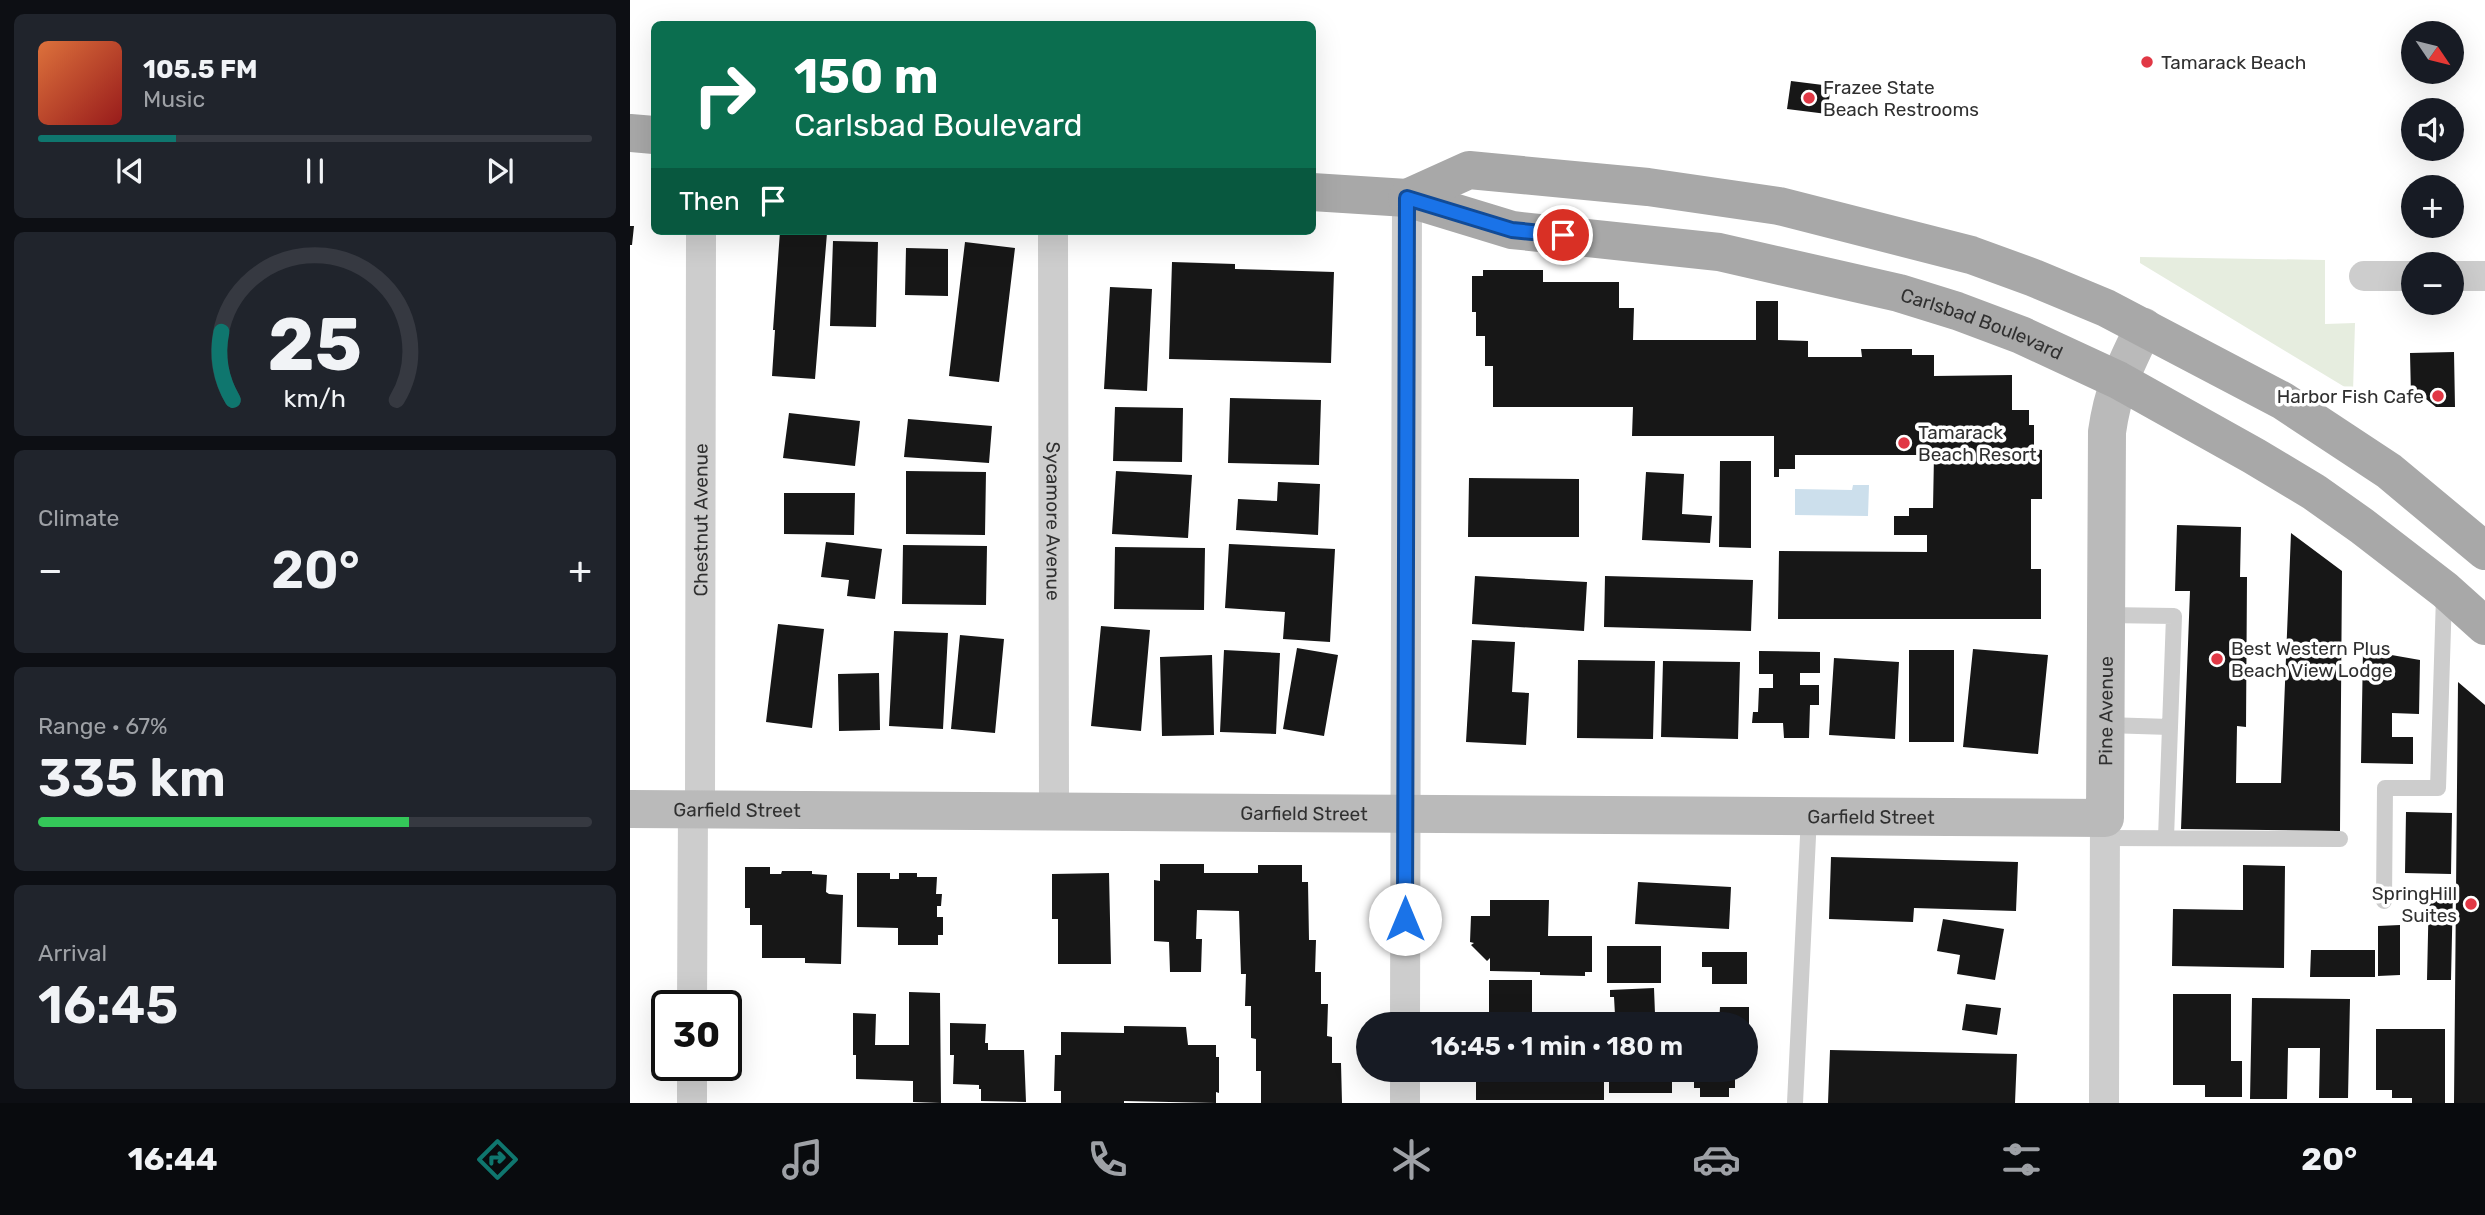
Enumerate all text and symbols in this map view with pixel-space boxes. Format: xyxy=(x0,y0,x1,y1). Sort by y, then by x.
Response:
north arrow xyxy=(2401,21,2464,84)
map controls xyxy=(2401,21,2464,315)
text: 150 m xyxy=(794,47,939,105)
icon: right xyxy=(679,49,770,140)
place label: Tamarack Beach xyxy=(2161,51,2306,74)
text: 105.5 FM xyxy=(143,54,258,85)
marker: Tamarack Beach xyxy=(2139,54,2155,70)
place label: Frazee State Beach Restrooms xyxy=(1823,76,1979,121)
text: Music xyxy=(143,85,205,113)
marker: Frazee State Beach Restrooms xyxy=(1801,90,1817,106)
button: sound xyxy=(2401,98,2464,161)
text: Carlsbad Boulevard xyxy=(794,106,1083,144)
icon: previous xyxy=(111,152,149,190)
icon: pause xyxy=(296,152,334,190)
icon: next xyxy=(481,152,519,190)
button: + xyxy=(2401,175,2464,238)
icon: arrive xyxy=(754,182,792,220)
text: Then xyxy=(679,186,740,217)
pin xyxy=(1533,205,1593,265)
icon: arrive xyxy=(1544,216,1582,254)
button: − xyxy=(2401,252,2464,315)
street label: Carlsbad Boulevard xyxy=(1898,283,2066,365)
text: 25 xyxy=(268,302,362,388)
text: km/h xyxy=(284,383,346,412)
place label: Harbor Fish Cafe xyxy=(2277,385,2424,408)
marker: Harbor Fish Cafe xyxy=(2430,388,2446,404)
place label: Tamarack Beach Resort xyxy=(1918,421,2037,466)
marker: Tamarack Beach Resort xyxy=(1896,435,1912,451)
street label: Sycamore Avenue xyxy=(1041,441,1065,601)
street label: Chestnut Avenue xyxy=(689,443,713,597)
text: Climate xyxy=(38,504,119,532)
text: 20° xyxy=(271,539,360,601)
text: − xyxy=(38,547,63,593)
text: + xyxy=(568,547,592,593)
place label: Best Western Plus Beach View Lodge xyxy=(2231,637,2393,682)
marker: Best Western Plus Beach View Lodge xyxy=(2209,651,2225,667)
street label: Pine Avenue xyxy=(2094,656,2118,766)
text: Range · 67% xyxy=(38,712,168,740)
text: 335 km xyxy=(38,747,226,809)
street label: Garfield Street xyxy=(673,798,801,822)
street label: Garfield Street xyxy=(1240,802,1368,826)
street label: Garfield Street xyxy=(1807,805,1935,829)
position arrow xyxy=(1368,882,1442,956)
place label: SpringHill Suites xyxy=(2372,882,2457,927)
marker: SpringHill Suites xyxy=(2463,896,2479,912)
text: Arrival xyxy=(38,939,107,967)
text: 16:45 xyxy=(38,974,178,1036)
speed limit sign: 30 xyxy=(651,990,742,1081)
text: 16:45 · 1 min · 180 m xyxy=(1431,1031,1683,1062)
icon: directions xyxy=(473,1135,522,1184)
icon: music xyxy=(778,1135,827,1184)
icon: phone xyxy=(1083,1135,1132,1184)
icon: climate xyxy=(1387,1135,1436,1184)
icon: car xyxy=(1692,1135,1741,1184)
icon: filters xyxy=(1997,1135,2046,1184)
text: 16:44 xyxy=(128,1140,218,1178)
text: 20° xyxy=(2301,1140,2357,1178)

